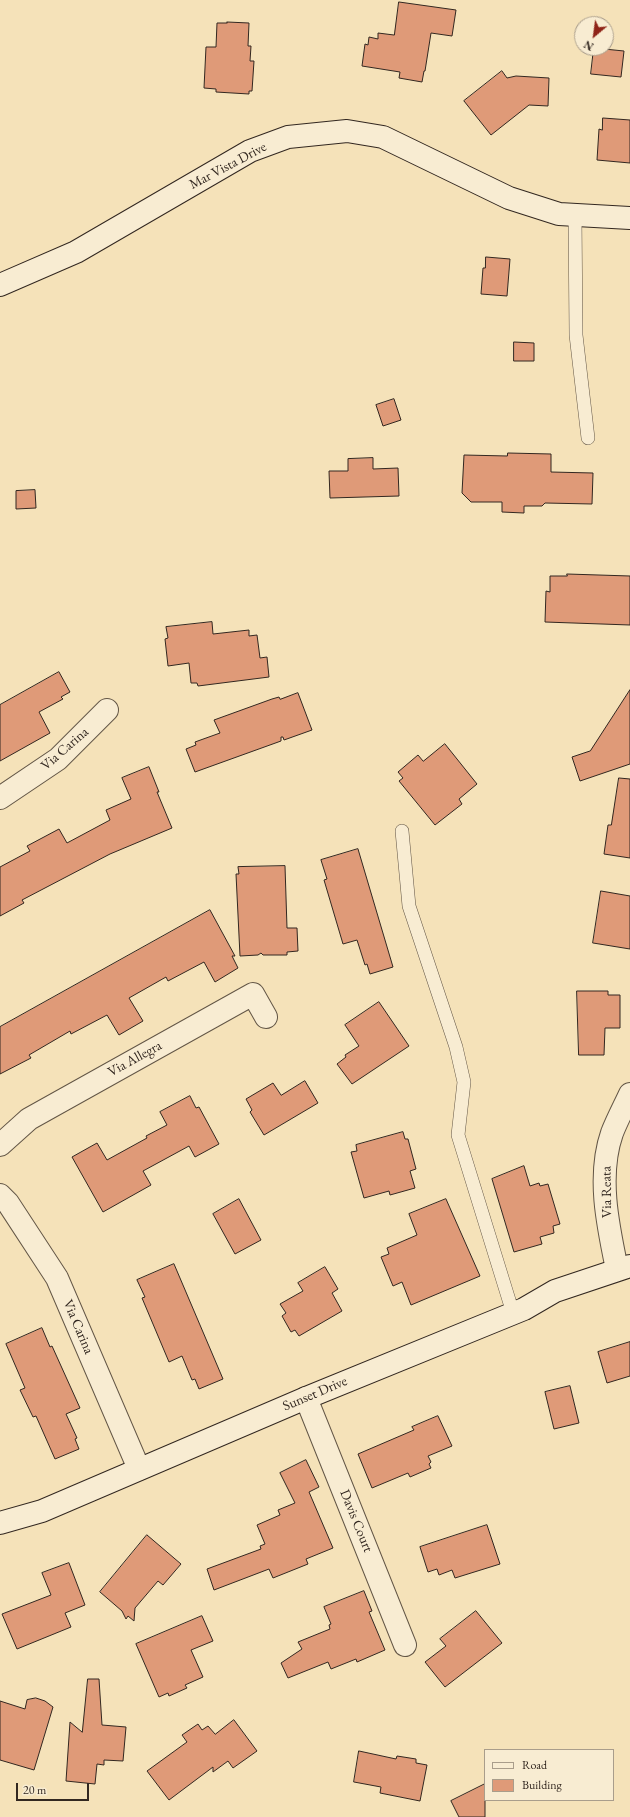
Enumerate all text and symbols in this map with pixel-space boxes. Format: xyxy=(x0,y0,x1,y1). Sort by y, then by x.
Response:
north arrow xyxy=(574,16,614,56)
text: N xyxy=(581,37,596,54)
street label: Mar Vista Drive xyxy=(186,139,270,193)
street label: Via Carina xyxy=(38,724,92,774)
street label: Via Allegra xyxy=(105,1037,165,1081)
street label: Via Reata xyxy=(598,1166,616,1218)
street label: Via Carina xyxy=(59,1297,97,1357)
street label: Sunset Drive xyxy=(280,1373,350,1415)
street label: Davis Court xyxy=(336,1487,376,1555)
legend xyxy=(484,1749,614,1801)
text: Road xyxy=(522,1757,547,1773)
scale bar xyxy=(18,1775,91,1801)
text: Building xyxy=(522,1777,562,1793)
text: 20 m xyxy=(23,1782,46,1798)

